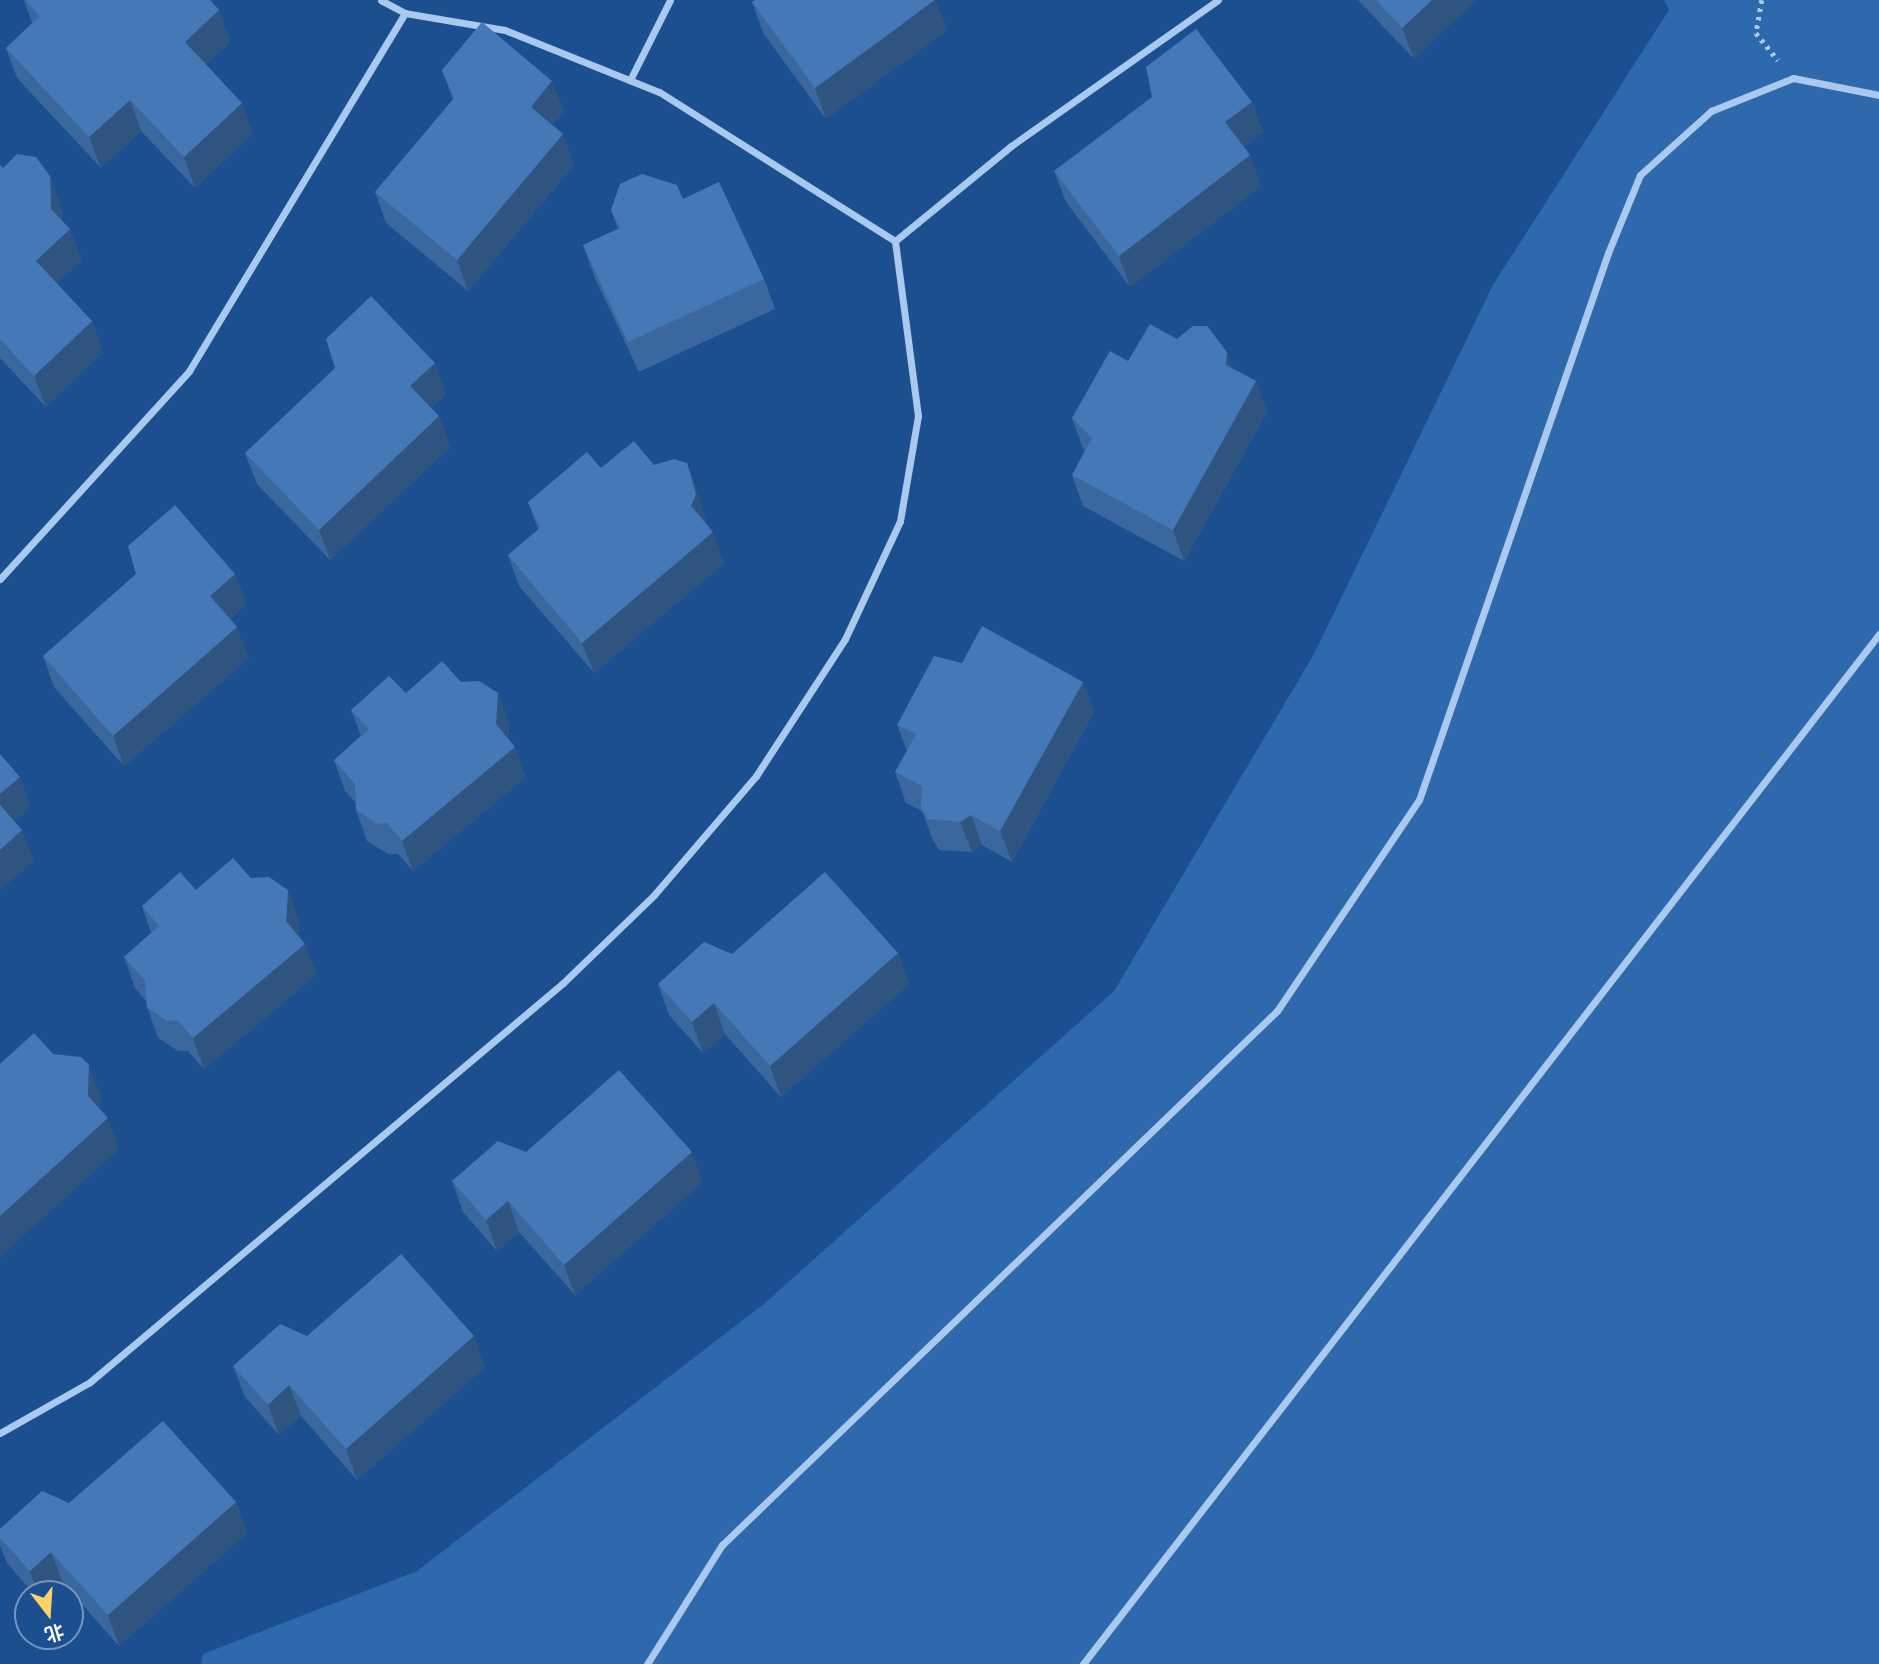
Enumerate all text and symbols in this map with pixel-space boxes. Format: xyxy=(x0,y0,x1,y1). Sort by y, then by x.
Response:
north arrow xyxy=(14,1580,84,1650)
text: 北 xyxy=(41,1617,68,1650)

